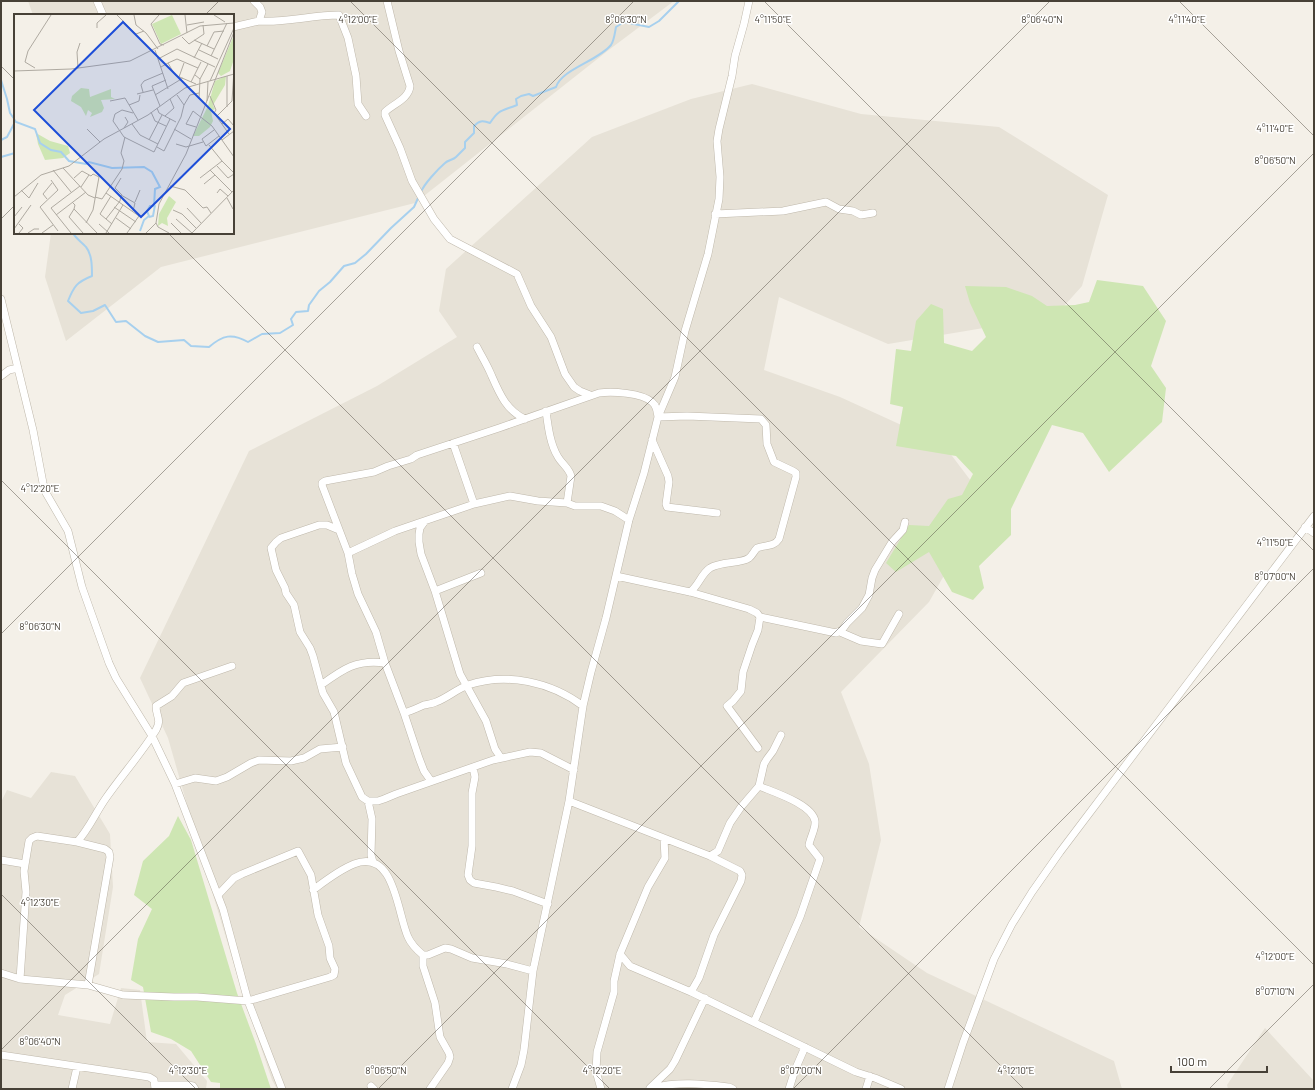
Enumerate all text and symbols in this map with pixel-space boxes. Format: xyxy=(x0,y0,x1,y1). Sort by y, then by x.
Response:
text: 4°12'00"E xyxy=(338,13,378,25)
text: 8°06'30"N xyxy=(605,13,647,25)
text: 4°11'50"E xyxy=(754,13,792,25)
text: 8°06'40"N xyxy=(1021,13,1063,25)
text: 4°11'40"E xyxy=(1168,13,1206,25)
inset map xyxy=(14,14,234,234)
text: 4°11'40"E xyxy=(1256,122,1294,134)
text: 8°06'50"N xyxy=(1254,154,1296,166)
text: 4°12'20"E xyxy=(20,482,60,494)
text: 4°11'50"E xyxy=(1256,536,1294,548)
text: 8°07'00"N xyxy=(1254,570,1296,582)
text: 8°06'30"N xyxy=(19,620,61,632)
text: 4°12'30"E xyxy=(21,896,59,908)
text: 4°12'00"E xyxy=(1255,950,1295,962)
text: 8°07'10"N xyxy=(1255,985,1295,997)
text: 8°06'40"N xyxy=(19,1035,61,1047)
scale bar xyxy=(1171,1048,1267,1074)
text: 100 m xyxy=(1177,1054,1207,1068)
text: 4°12'30"E xyxy=(169,1064,207,1076)
text: 8°06'50"N xyxy=(365,1064,407,1076)
text: 4°12'20"E xyxy=(582,1064,622,1076)
text: 8°07'00"N xyxy=(780,1064,822,1076)
text: 4°12'10"E xyxy=(997,1064,1035,1076)

